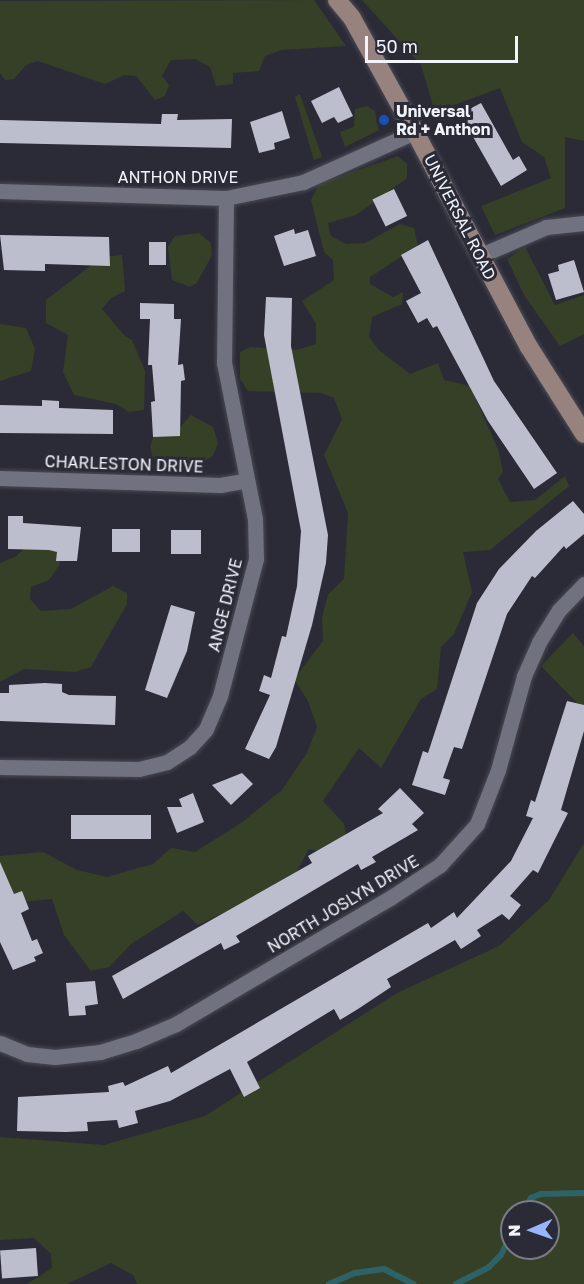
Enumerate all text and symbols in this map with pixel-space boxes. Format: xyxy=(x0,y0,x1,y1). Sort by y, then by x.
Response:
scale bar xyxy=(368,24,521,62)
text: 50 m xyxy=(376,35,418,57)
place label: Universal Rd + Anthon xyxy=(396,101,490,139)
marker: Universal Rd + Anthon xyxy=(377,113,391,127)
street label: UNIVERSAL ROAD xyxy=(420,151,500,283)
street label: ANTHON DRIVE xyxy=(118,167,238,187)
street label: CHARLESTON DRIVE xyxy=(44,452,204,476)
street label: ANGE DRIVE xyxy=(204,556,246,654)
street label: NORTH JOSLYN DRIVE xyxy=(264,851,422,957)
north arrow xyxy=(500,1200,560,1260)
text: N xyxy=(504,1224,524,1237)

